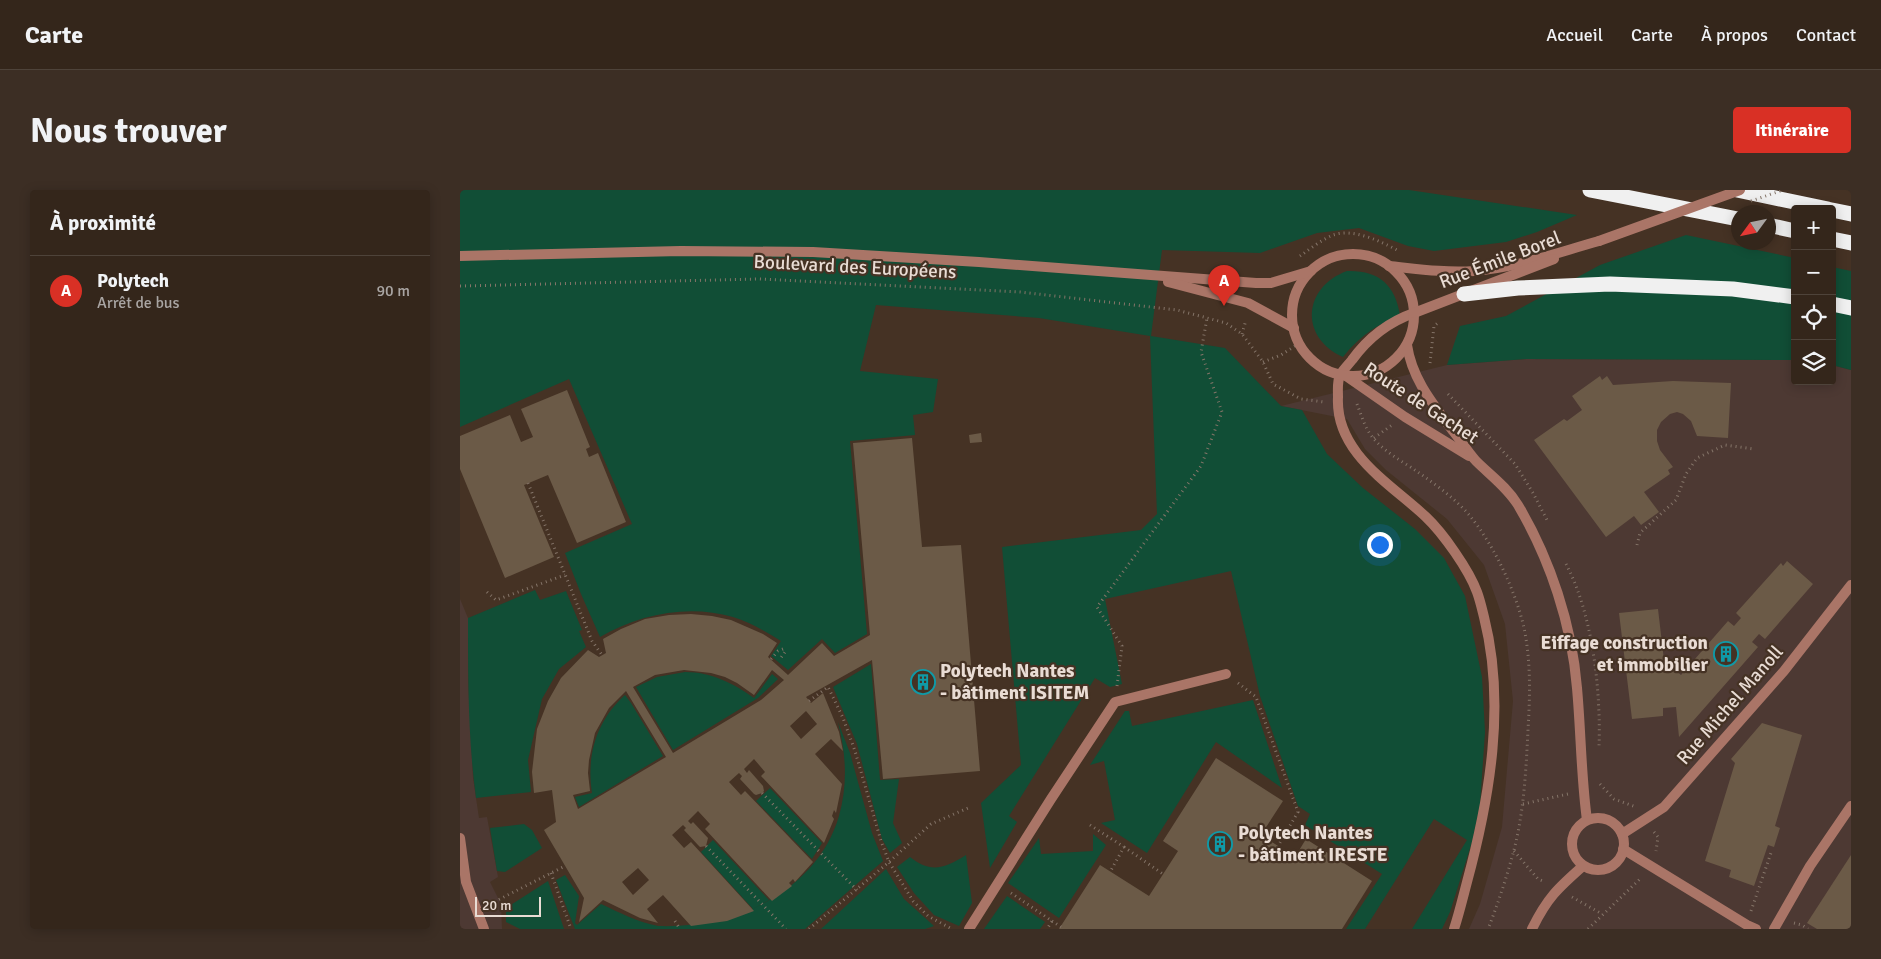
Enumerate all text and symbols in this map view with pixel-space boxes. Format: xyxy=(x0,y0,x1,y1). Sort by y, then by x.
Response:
text: Carte xyxy=(25,20,83,50)
text: Accueil xyxy=(1546,24,1603,46)
text: Carte xyxy=(1631,24,1673,46)
text: À propos xyxy=(1701,24,1768,46)
text: Contact xyxy=(1796,24,1856,46)
button: Itinéraire xyxy=(1733,107,1851,153)
text: Nous trouver xyxy=(30,109,227,152)
north arrow xyxy=(1731,205,1776,250)
map controls xyxy=(1791,205,1836,385)
button: + xyxy=(1791,205,1836,250)
text: À proximité xyxy=(50,210,156,236)
street label: Rue Émile Borel xyxy=(1436,226,1564,294)
street label: Boulevard des Européens xyxy=(753,250,957,284)
button: − xyxy=(1791,250,1836,295)
pin: A xyxy=(1208,265,1240,306)
text: Polytech xyxy=(97,269,169,293)
text: A xyxy=(61,281,71,301)
text: 90 m xyxy=(376,281,410,301)
text: Arrêt de bus xyxy=(97,293,180,313)
button: locate xyxy=(1791,295,1836,340)
button: layers xyxy=(1791,340,1836,385)
street label: Route de Gachet xyxy=(1359,357,1483,449)
your location xyxy=(1367,532,1393,558)
place label: Eiffage construction et immobilier xyxy=(1541,631,1708,677)
street label: Rue Michel Manoll xyxy=(1672,640,1788,770)
building icon: Eiffage construction et immobilier xyxy=(1713,641,1739,667)
place label: Polytech Nantes - bâtiment ISITEM xyxy=(940,659,1089,705)
building icon: Polytech Nantes - bâtiment ISITEM xyxy=(910,669,936,695)
place label: Polytech Nantes - bâtiment IRESTE xyxy=(1238,821,1388,867)
building icon: Polytech Nantes - bâtiment IRESTE xyxy=(1207,831,1233,857)
scale bar xyxy=(475,894,541,917)
text: 20 m xyxy=(482,897,511,914)

